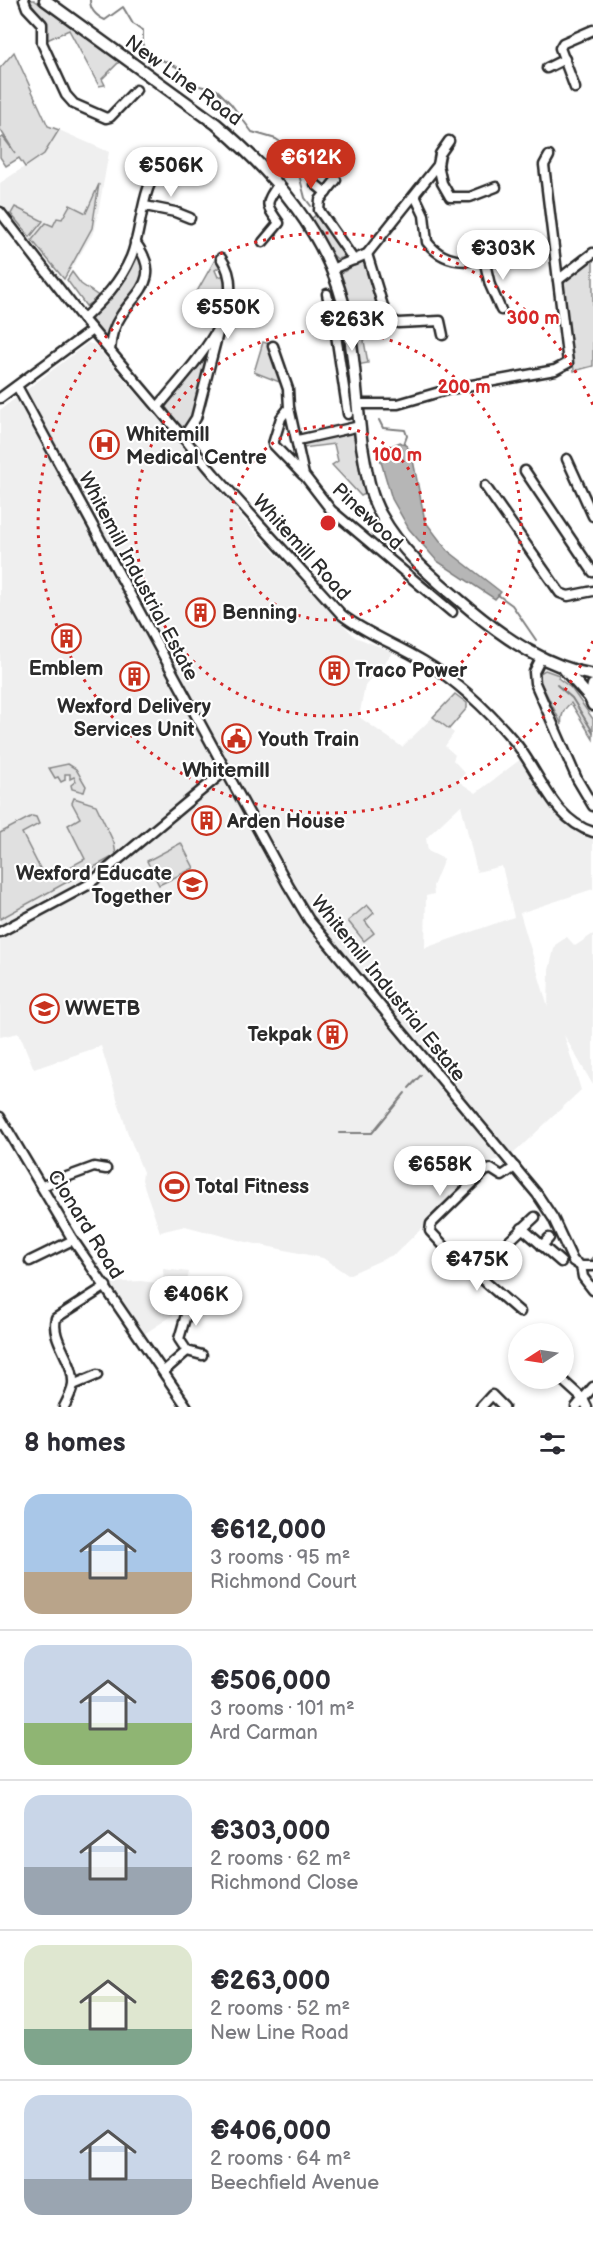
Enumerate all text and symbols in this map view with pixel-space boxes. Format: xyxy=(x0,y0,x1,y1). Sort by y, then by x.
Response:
street label: New Line Road xyxy=(120,30,247,131)
pin: €612K xyxy=(269,139,353,190)
text: €612K xyxy=(280,146,342,170)
pin: €506K xyxy=(129,147,213,198)
text: €506K xyxy=(139,154,203,178)
pin: €303K xyxy=(461,230,545,281)
text: €303K xyxy=(471,237,535,261)
pin: €550K xyxy=(186,289,270,340)
text: €550K xyxy=(196,296,260,320)
pin: €263K xyxy=(310,301,394,352)
text: €263K xyxy=(320,308,384,332)
text: 300 m xyxy=(506,308,560,329)
text: 200 m xyxy=(437,377,491,398)
place label: Whitemill Medical Centre xyxy=(126,423,267,470)
hospital icon: Whitemill Medical Centre xyxy=(89,429,121,461)
text: 100 m xyxy=(372,445,422,466)
street label: Whitemill Industrial Estate xyxy=(73,468,203,685)
street label: Pinewood xyxy=(327,478,408,555)
street label: Whitemill Road xyxy=(247,490,355,606)
centre of rings xyxy=(318,513,338,533)
building icon: Benning xyxy=(185,596,217,628)
place label: Benning xyxy=(222,601,297,625)
building icon: Emblem xyxy=(50,622,82,654)
building icon: Traco Power xyxy=(318,654,350,686)
place label: Emblem xyxy=(29,657,103,681)
place label: Traco Power xyxy=(355,659,468,683)
building icon: Wexford Delivery Services Unit xyxy=(118,660,150,692)
place label: Wexford Delivery Services Unit xyxy=(57,695,212,742)
public building icon: Youth Train xyxy=(221,723,253,755)
place label: Youth Train xyxy=(258,728,359,752)
district label: Whitemill xyxy=(182,758,270,783)
building icon: Arden House xyxy=(190,805,222,837)
place label: Arden House xyxy=(226,810,345,834)
place label: Wexford Educate Together xyxy=(16,862,173,909)
school or university icon: Wexford Educate Together xyxy=(177,868,209,900)
street label: Whitemill Industrial Estate xyxy=(306,891,471,1087)
school or university icon: WWETB xyxy=(28,992,60,1024)
place label: WWETB xyxy=(65,997,140,1021)
building icon: Tekpak xyxy=(317,1018,349,1050)
place label: Tekpak xyxy=(247,1023,313,1047)
pin: €658K xyxy=(398,1146,482,1197)
text: €658K xyxy=(408,1153,472,1177)
street label: Clonard Road xyxy=(42,1165,128,1284)
sports icon: Total Fitness xyxy=(158,1170,190,1202)
place label: Total Fitness xyxy=(195,1175,309,1199)
pin: €475K xyxy=(435,1241,519,1292)
text: €475K xyxy=(445,1248,509,1272)
pin: €406K xyxy=(154,1276,238,1327)
text: €406K xyxy=(163,1283,229,1307)
north arrow xyxy=(508,1323,574,1389)
map controls xyxy=(508,1323,574,1389)
icon: filters xyxy=(536,1427,569,1460)
text: 8 homes xyxy=(24,1428,126,1459)
text: €612,000 xyxy=(210,1515,326,1546)
icon: home xyxy=(72,1518,144,1590)
text: 3 rooms · 95 m² xyxy=(210,1546,350,1570)
text: Richmond Court xyxy=(210,1570,357,1594)
text: €506,000 xyxy=(210,1666,331,1697)
icon: home xyxy=(72,1669,144,1741)
text: 3 rooms · 101 m² xyxy=(210,1697,355,1721)
text: Ard Carman xyxy=(210,1721,318,1745)
text: €303,000 xyxy=(210,1816,331,1847)
icon: home xyxy=(72,1819,144,1891)
text: 2 rooms · 62 m² xyxy=(210,1847,351,1871)
text: Richmond Close xyxy=(210,1871,358,1895)
text: €263,000 xyxy=(210,1966,330,1997)
icon: home xyxy=(72,1969,144,2041)
text: 2 rooms · 52 m² xyxy=(210,1997,350,2021)
text: New Line Road xyxy=(210,2021,349,2045)
text: €406,000 xyxy=(210,2116,331,2147)
icon: home xyxy=(72,2119,144,2191)
text: 2 rooms · 64 m² xyxy=(210,2147,351,2171)
text: Beechfield Avenue xyxy=(210,2171,379,2195)

